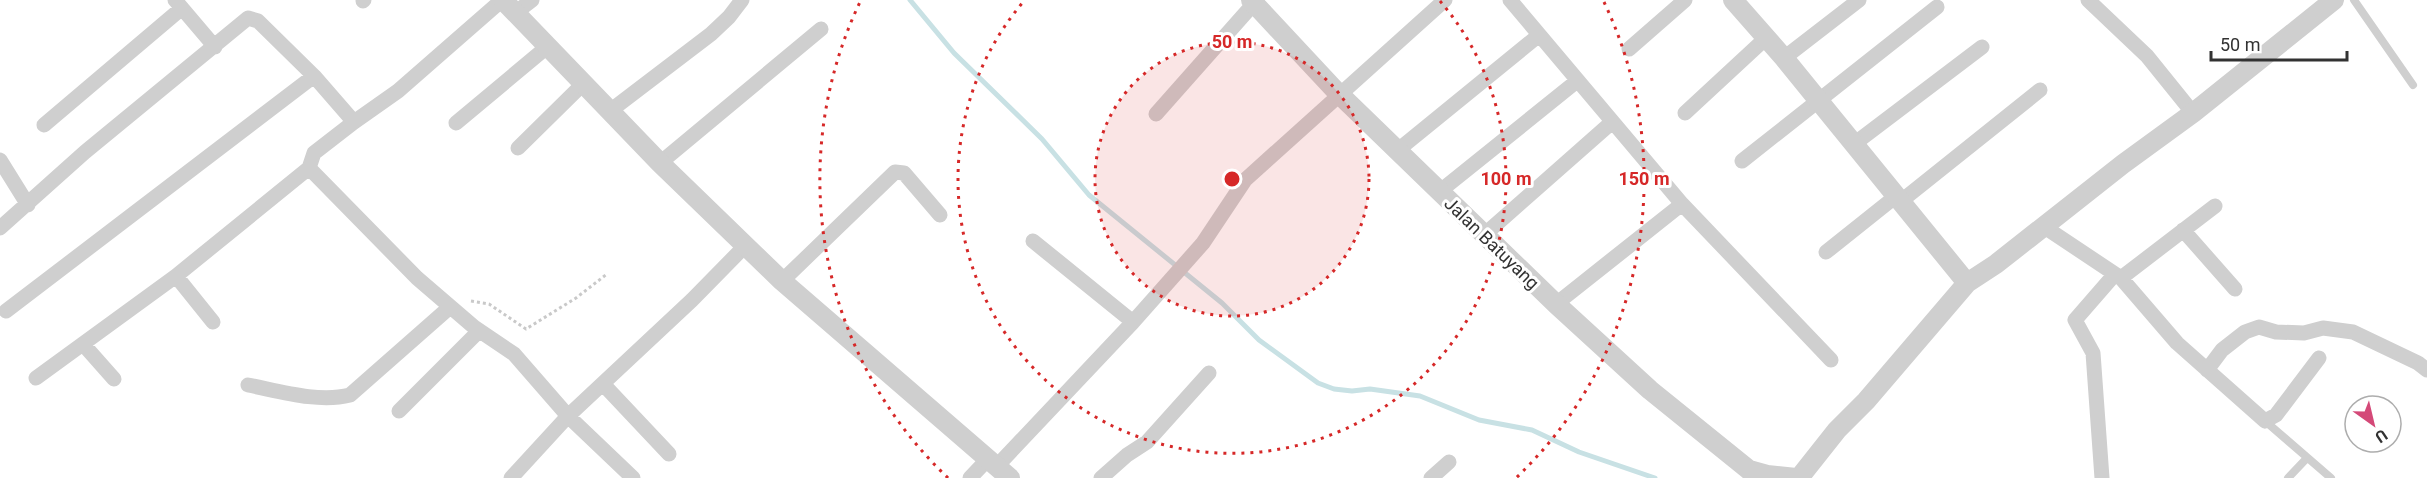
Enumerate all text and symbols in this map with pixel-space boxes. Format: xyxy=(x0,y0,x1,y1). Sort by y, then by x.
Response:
scale bar xyxy=(2211,24,2348,62)
text: 50 m xyxy=(1212,31,1252,52)
text: 50 m xyxy=(2220,34,2260,55)
text: 100 m xyxy=(1480,168,1532,189)
text: 150 m xyxy=(1618,168,1670,189)
centre of rings xyxy=(1222,169,1242,189)
street label: Jalan Batuyang xyxy=(1440,193,1544,293)
north arrow xyxy=(2343,394,2403,454)
text: U xyxy=(2371,425,2391,447)

